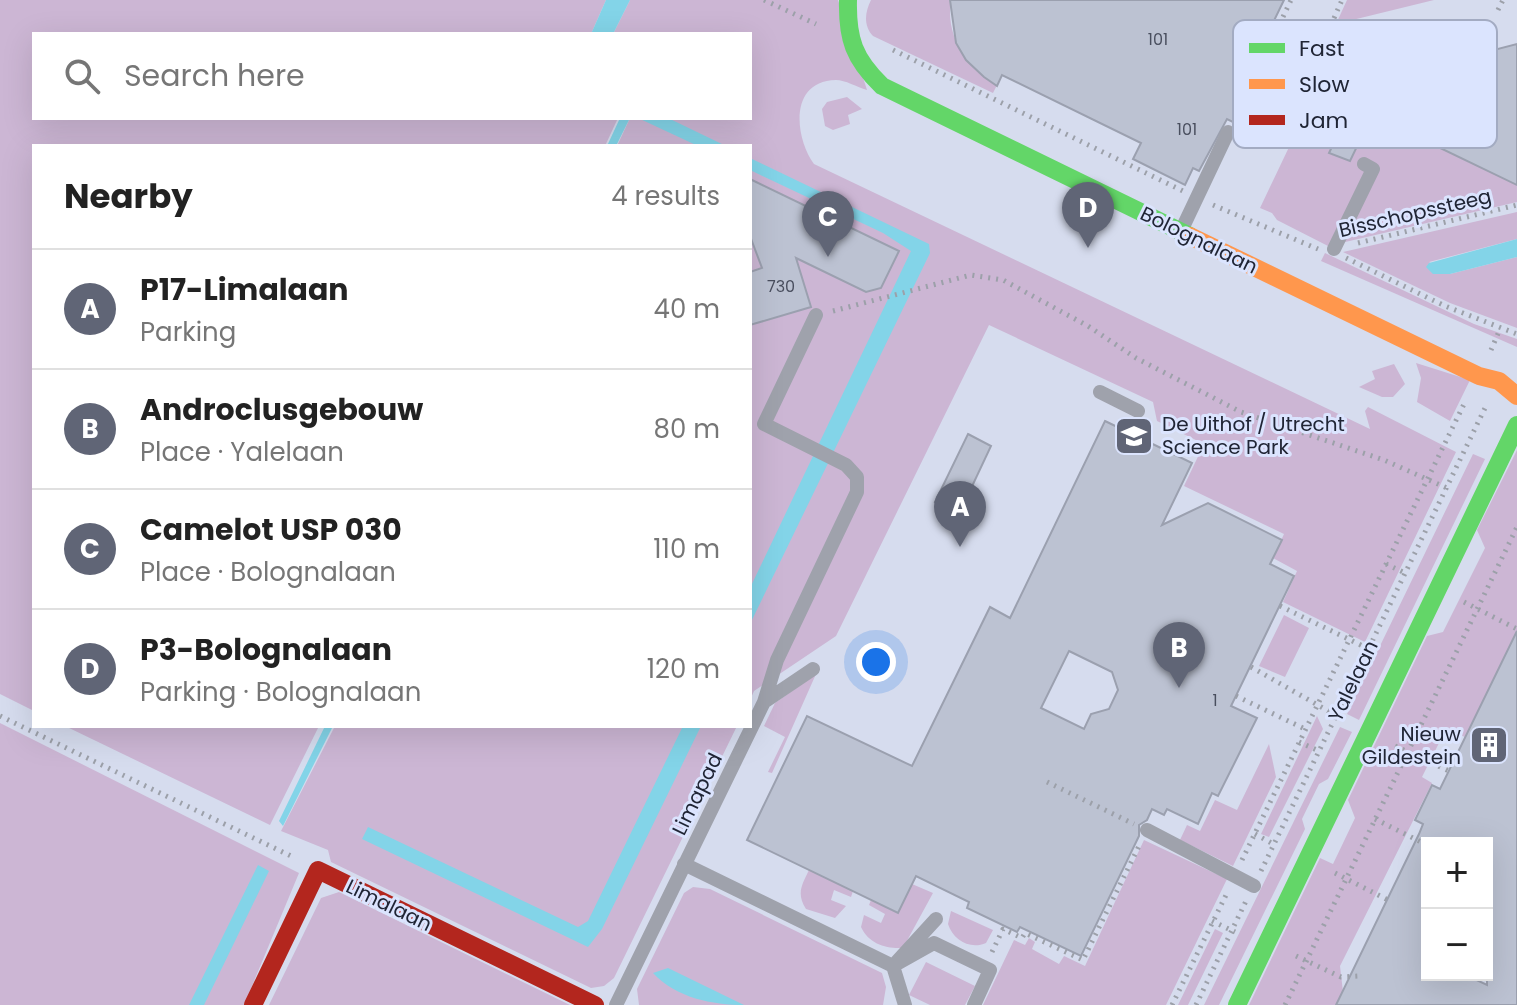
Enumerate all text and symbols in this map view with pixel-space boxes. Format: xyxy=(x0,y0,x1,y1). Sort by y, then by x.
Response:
legend xyxy=(1233,20,1497,148)
house number: 101 xyxy=(1148,28,1168,51)
search box xyxy=(32,32,752,120)
text: Fast xyxy=(1299,33,1344,64)
icon: search xyxy=(60,54,104,98)
text: Search here xyxy=(124,54,305,97)
text: Slow xyxy=(1299,69,1349,100)
text: Jam xyxy=(1299,105,1348,136)
house number: 101 xyxy=(1177,118,1197,141)
text: Nearby xyxy=(64,172,193,220)
text: 4 results xyxy=(611,178,720,214)
pin: D xyxy=(1062,182,1114,248)
street label: Bisschopssteeg xyxy=(1336,182,1494,244)
pin: C xyxy=(802,191,854,257)
street label: Bolognalaan xyxy=(1136,199,1262,281)
text: P17-Limalaan xyxy=(140,268,349,311)
house number: 730 xyxy=(767,275,795,298)
text: A xyxy=(80,291,100,327)
text: 40 m xyxy=(654,291,720,327)
text: Parking xyxy=(140,314,236,350)
text: Androclusgebouw xyxy=(140,388,423,431)
place label: De Uithof / Utrecht Science Park xyxy=(1162,410,1345,461)
text: B xyxy=(81,411,99,447)
text: 80 m xyxy=(654,411,720,447)
school or university icon: De Uithof / Utrecht Science Park xyxy=(1113,415,1155,457)
text: Place · Yalelaan xyxy=(140,434,344,470)
pin: A xyxy=(934,481,986,547)
text: Camelot USP 030 xyxy=(140,508,402,551)
text: C xyxy=(80,531,100,567)
text: 110 m xyxy=(653,531,720,567)
text: Place · Bolognalaan xyxy=(140,554,396,590)
pin: B xyxy=(1153,622,1205,688)
text: P3-Bolognalaan xyxy=(140,628,392,671)
street label: Yalelaan xyxy=(1321,636,1385,726)
your location xyxy=(856,642,896,682)
text: D xyxy=(81,651,99,687)
text: 120 m xyxy=(647,651,720,687)
text: Parking · Bolognalaan xyxy=(140,674,421,710)
house number: 1 xyxy=(1212,689,1218,712)
place label: Nieuw Gildestein xyxy=(1362,720,1462,771)
building icon: Nieuw Gildestein xyxy=(1468,724,1510,766)
street label: Limapad xyxy=(665,748,729,840)
map controls xyxy=(1421,837,1493,981)
button: + xyxy=(1421,837,1493,909)
street label: Limalaan xyxy=(341,872,437,938)
button: − xyxy=(1421,909,1493,981)

